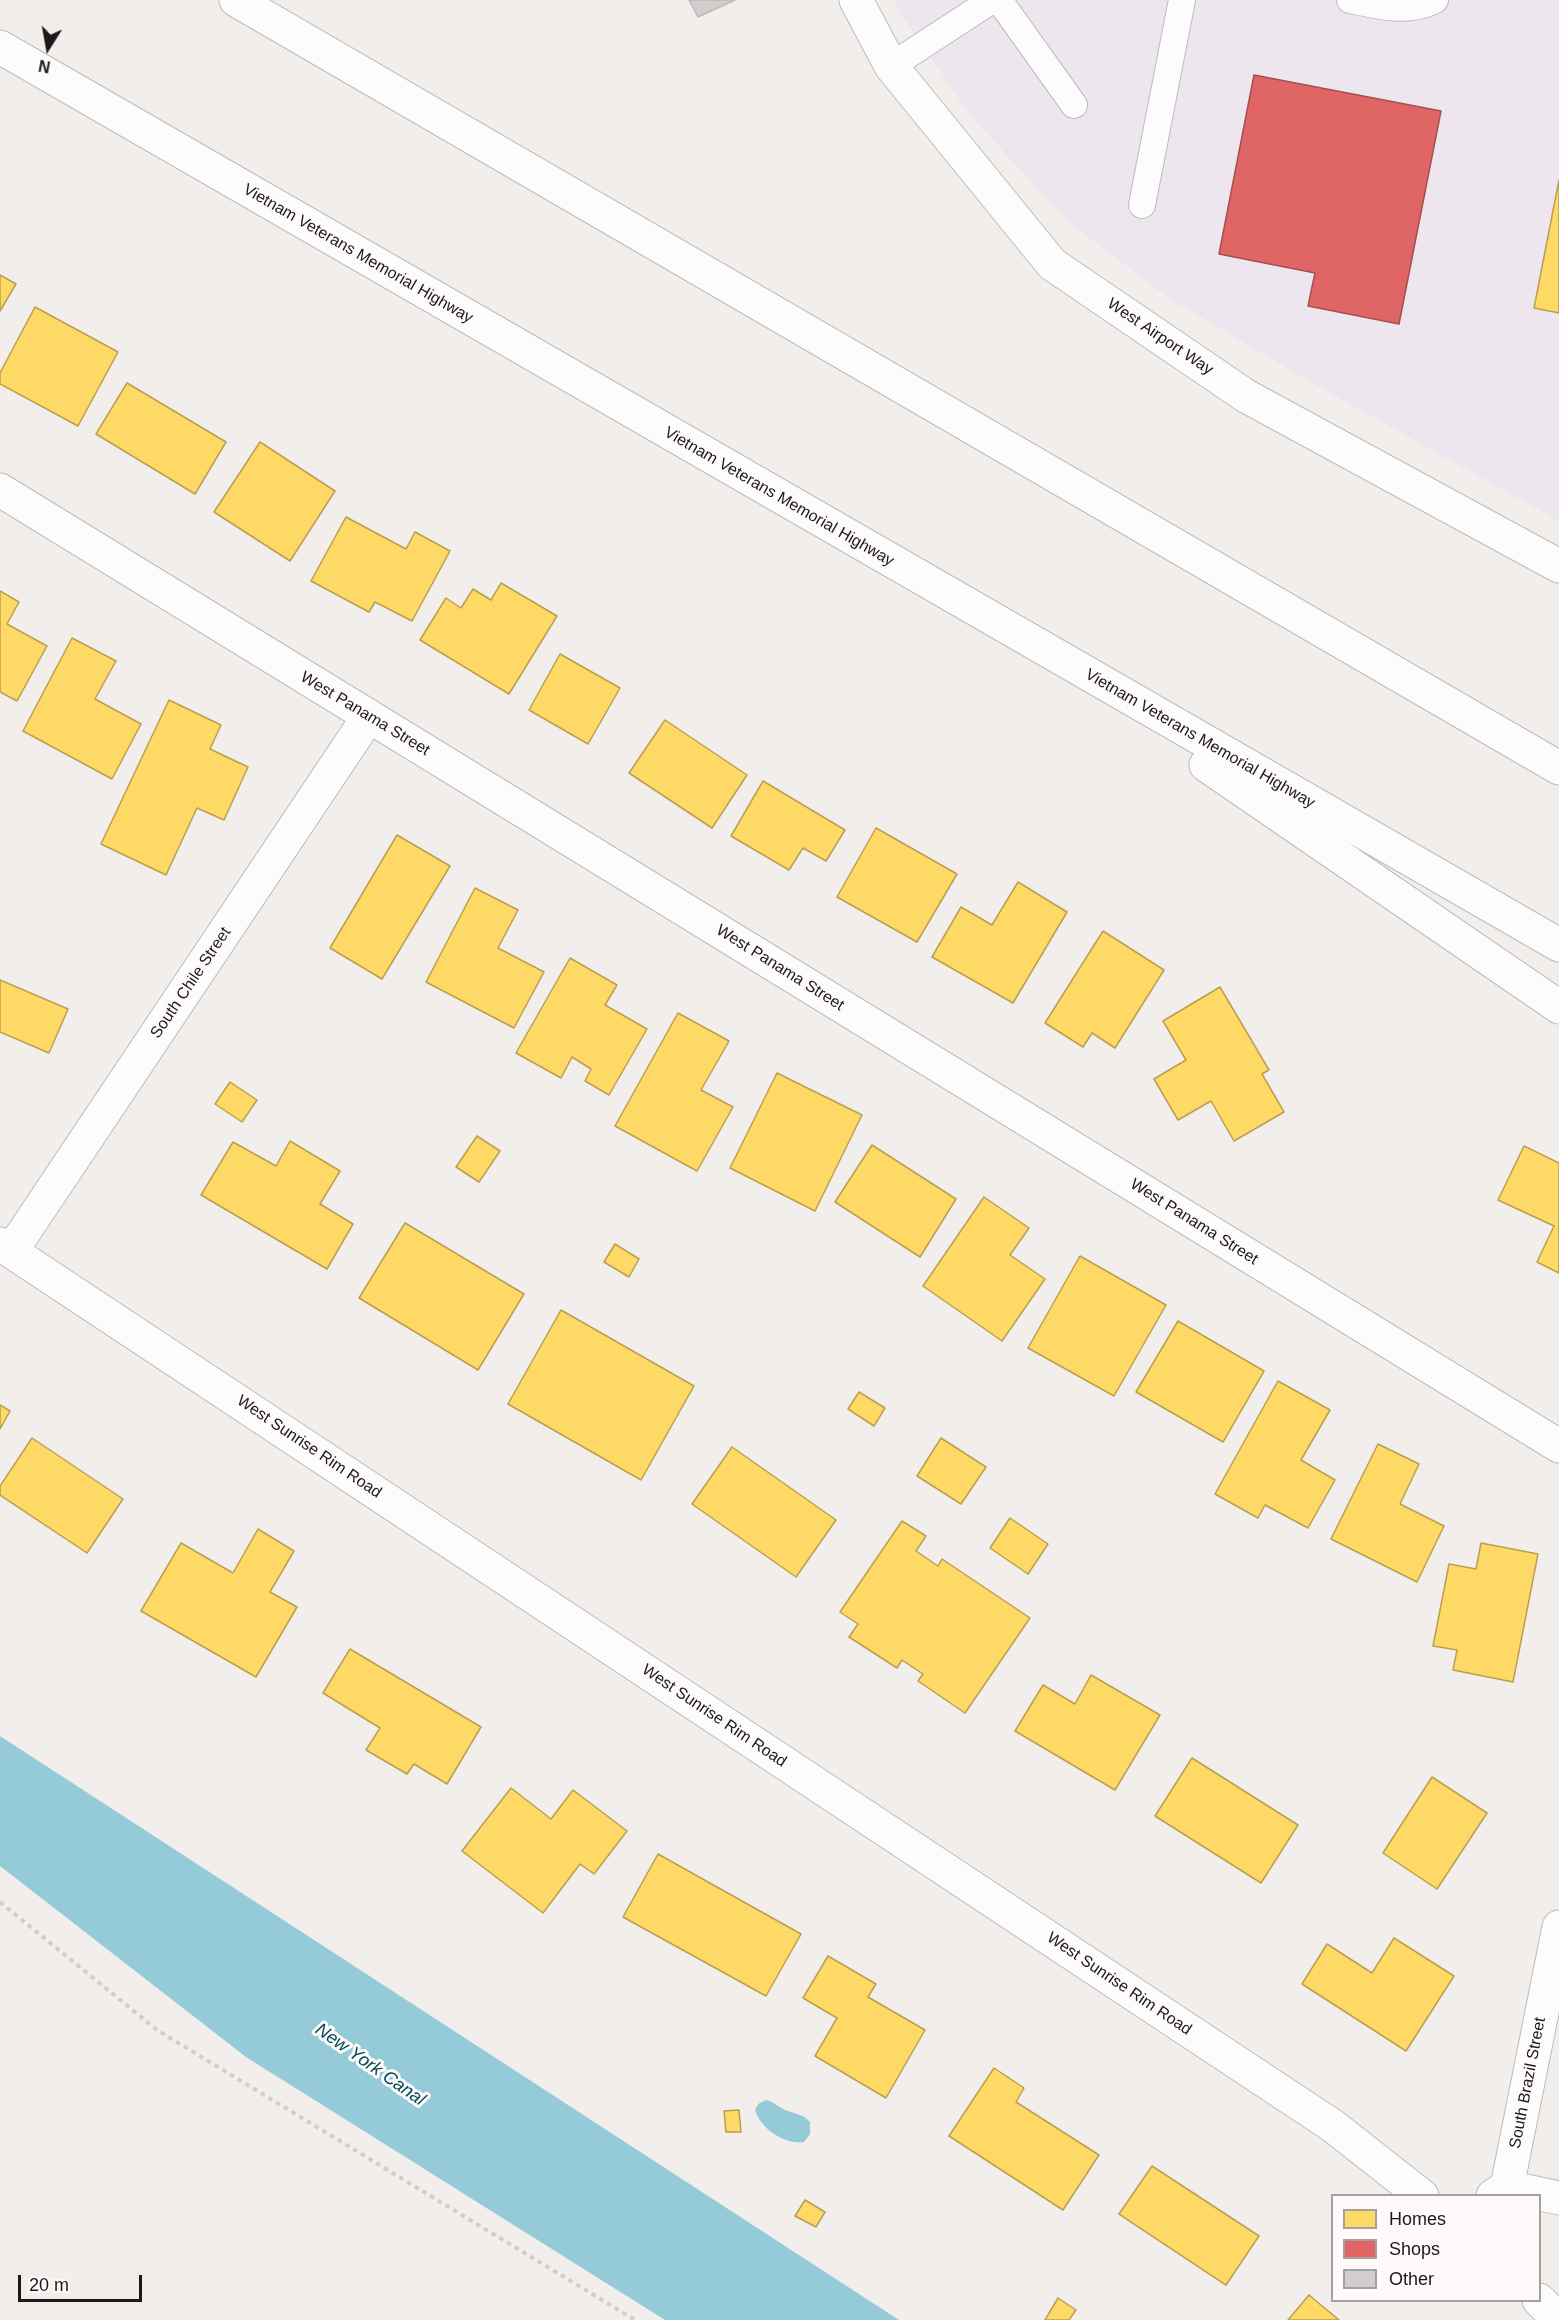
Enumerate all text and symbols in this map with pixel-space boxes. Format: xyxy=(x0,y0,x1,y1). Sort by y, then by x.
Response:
north arrow xyxy=(18,18,78,78)
text: N xyxy=(37,57,52,76)
street label: Vietnam Veterans Memorial Highway xyxy=(240,180,476,328)
street label: West Airport Way xyxy=(1103,294,1217,380)
street label: Vietnam Veterans Memorial Highway xyxy=(661,423,897,571)
street label: Vietnam Veterans Memorial Highway xyxy=(1082,665,1318,813)
street label: West Panama Street xyxy=(297,668,433,760)
street label: West Panama Street xyxy=(712,921,848,1015)
street label: South Chile Street xyxy=(147,924,235,1042)
street label: West Panama Street xyxy=(1126,1175,1262,1269)
street label: West Sunrise Rim Road xyxy=(233,1391,385,1503)
street label: West Sunrise Rim Road xyxy=(638,1660,790,1772)
street label: West Sunrise Rim Road xyxy=(1043,1928,1195,2040)
street label: South Brazil Street xyxy=(1506,2016,1550,2150)
water label: New York Canal xyxy=(311,2019,429,2111)
legend xyxy=(1331,2194,1541,2302)
text: Homes xyxy=(1389,2209,1446,2229)
text: Shops xyxy=(1389,2239,1440,2259)
scale bar xyxy=(21,2263,146,2301)
text: Other xyxy=(1389,2269,1434,2289)
text: 20 m xyxy=(29,2275,69,2295)

